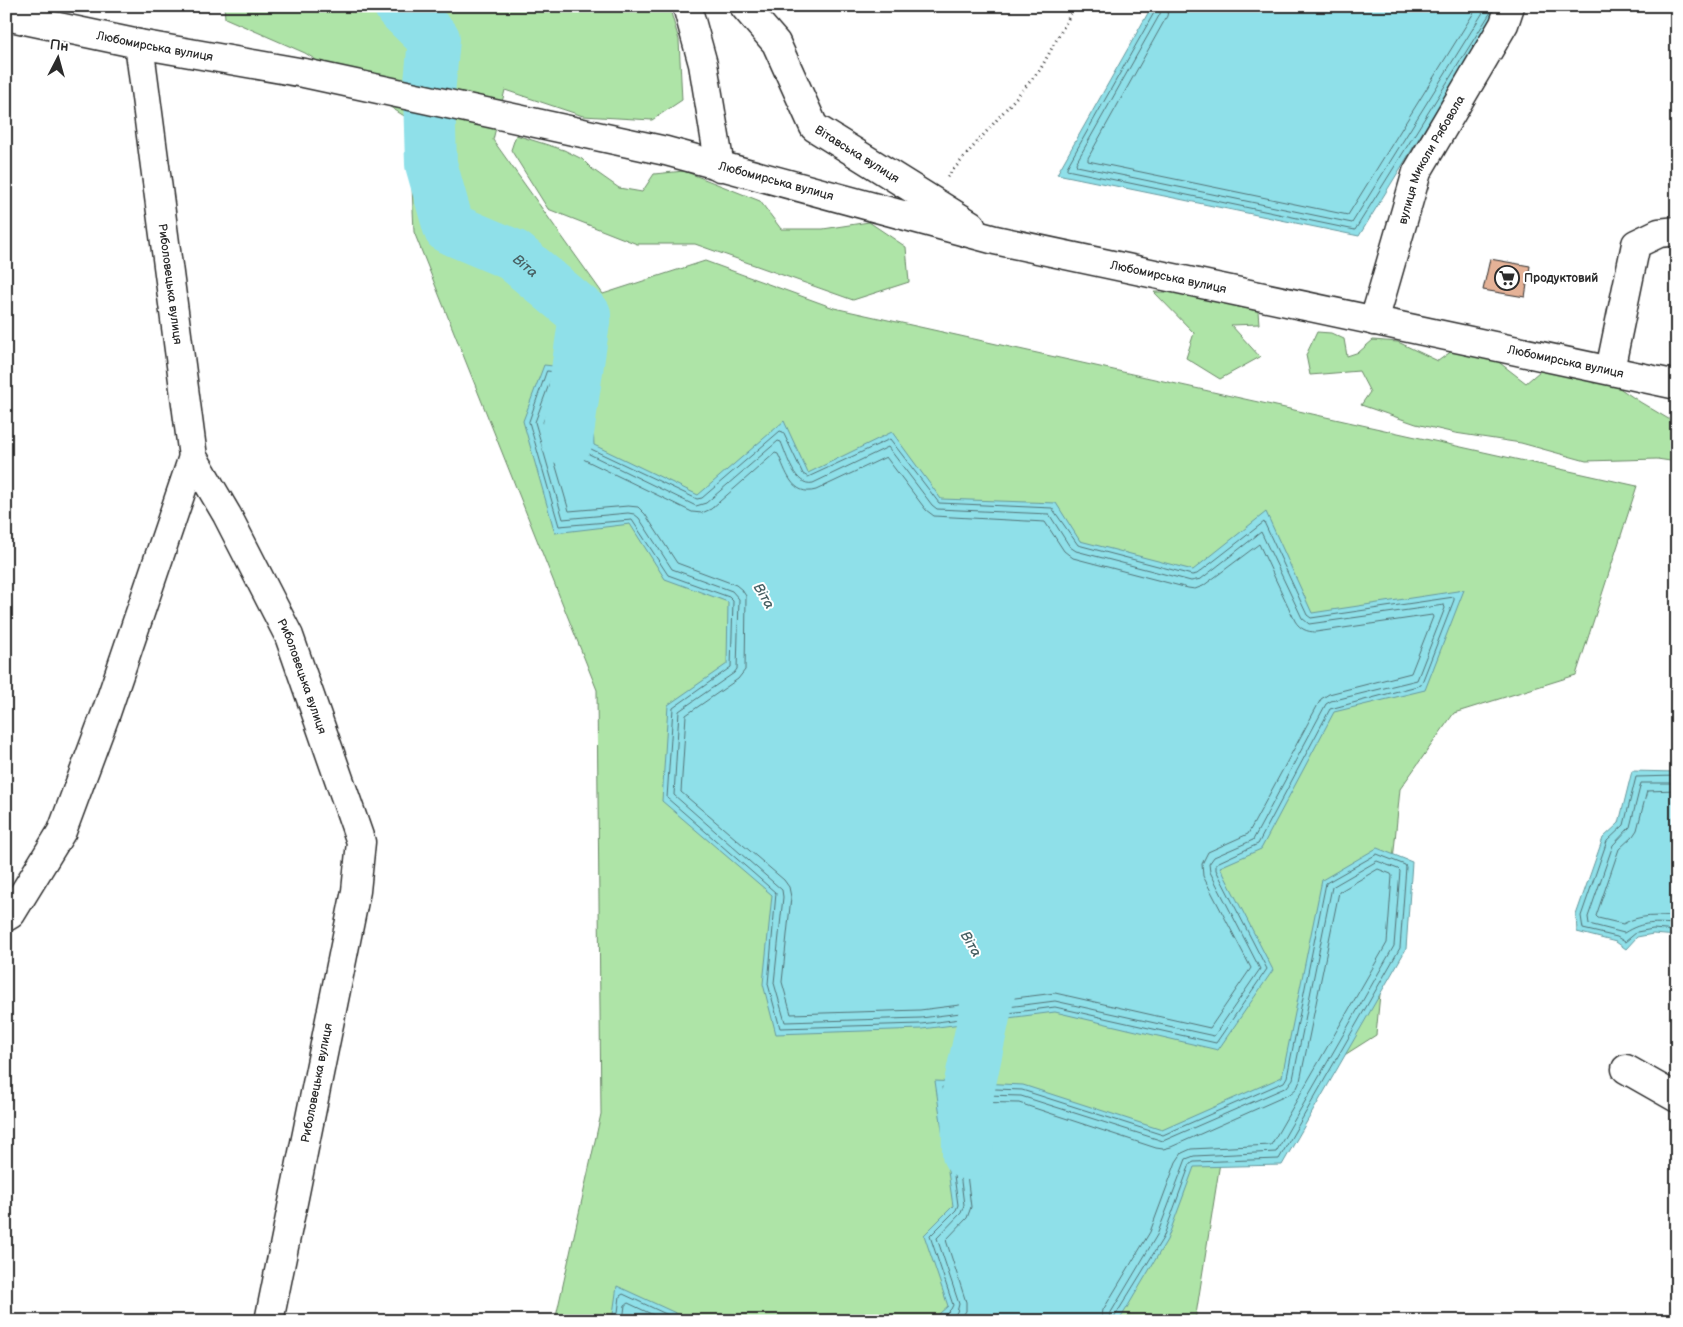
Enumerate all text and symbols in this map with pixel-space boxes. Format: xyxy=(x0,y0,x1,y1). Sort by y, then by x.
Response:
street label: Любомирська вулиця xyxy=(94,28,215,64)
north arrow xyxy=(32,32,82,82)
text: Пн xyxy=(49,36,69,55)
street label: вулиця Миколи Рябовола xyxy=(1395,93,1468,226)
street label: Вітавська вулиця xyxy=(812,122,902,186)
street label: Любомирська вулиця xyxy=(716,158,836,204)
street label: Риболовецька вулиця xyxy=(155,223,186,346)
water label: Віта xyxy=(510,250,541,281)
street label: Любомирська вулиця xyxy=(1108,257,1228,297)
supermarket icon: Продуктовий xyxy=(1494,265,1520,291)
place label: Продуктовий xyxy=(1524,271,1598,286)
street label: Любомирська вулиця xyxy=(1505,341,1625,381)
water label: Віта xyxy=(750,580,778,612)
street label: Риболовецька вулиця xyxy=(274,616,330,736)
water label: Віта xyxy=(957,928,985,960)
street label: Риболовецька вулиця xyxy=(298,1022,336,1144)

